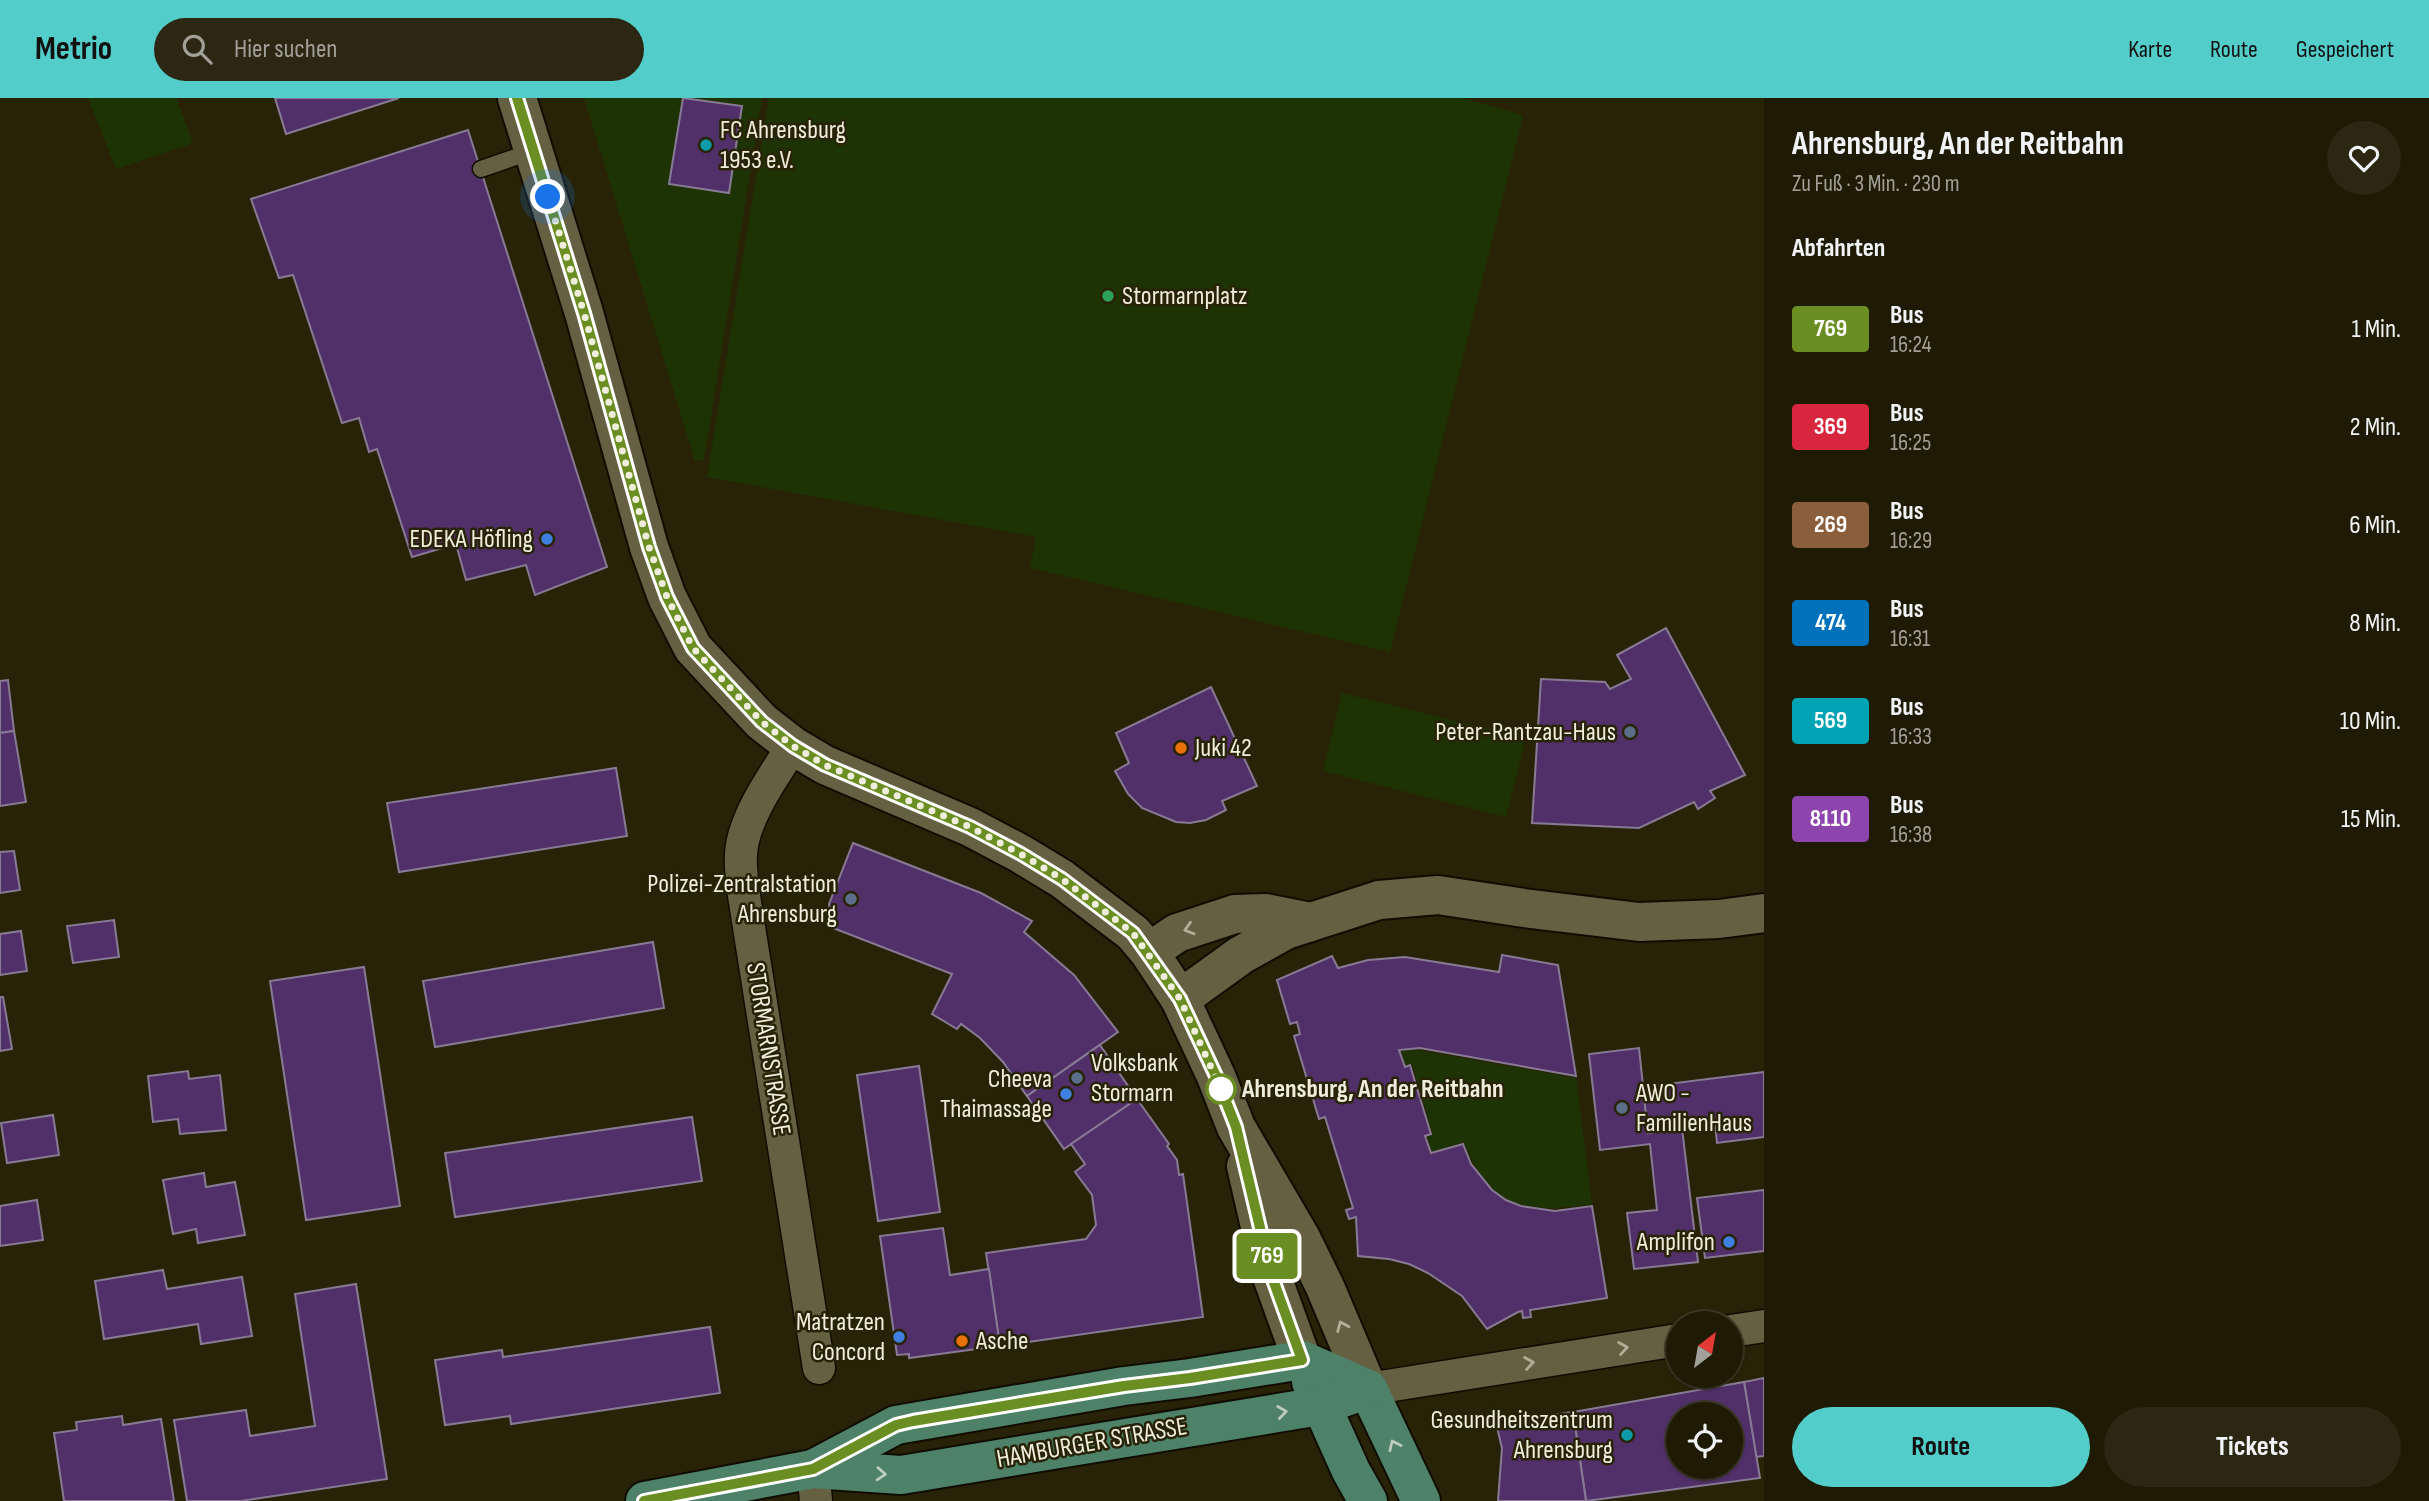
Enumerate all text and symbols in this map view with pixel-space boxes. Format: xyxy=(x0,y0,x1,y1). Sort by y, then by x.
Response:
search box xyxy=(154,18,644,81)
text: Metrio xyxy=(35,29,112,69)
icon: search xyxy=(178,30,216,68)
text: Hier suchen xyxy=(234,34,337,65)
text: Karte xyxy=(2128,35,2172,64)
text: Route xyxy=(2210,35,2258,64)
text: Gespeichert xyxy=(2296,35,2394,64)
place label: FC Ahrensburg 1953 e.V. xyxy=(720,115,846,176)
button: heart xyxy=(2327,121,2401,195)
text: Ahrensburg, An der Reitbahn xyxy=(1792,124,2124,164)
marker: FC Ahrensburg 1953 e.V. xyxy=(698,137,714,153)
text: Zu Fuß · 3 Min. · 230 m xyxy=(1792,170,1960,198)
your location xyxy=(530,179,565,214)
text: Abfahrten xyxy=(1792,233,1885,264)
place label: Stormarnplatz xyxy=(1122,281,1247,312)
marker: Stormarnplatz xyxy=(1100,288,1116,304)
text: Bus xyxy=(1890,300,1924,331)
text: 769 xyxy=(1814,314,1847,343)
text: 1 Min. xyxy=(2351,314,2401,345)
text: 16:24 xyxy=(1890,331,1931,359)
text: Bus xyxy=(1890,398,1924,429)
text: 369 xyxy=(1814,412,1847,441)
text: 2 Min. xyxy=(2350,412,2401,443)
text: 16:25 xyxy=(1890,429,1931,457)
text: Bus xyxy=(1890,496,1924,527)
text: 269 xyxy=(1814,510,1847,539)
text: 6 Min. xyxy=(2349,510,2401,541)
place label: EDEKA Höfling xyxy=(410,524,533,555)
text: 16:29 xyxy=(1890,527,1932,555)
marker: EDEKA Höfling xyxy=(539,531,555,547)
text: Bus xyxy=(1890,594,1924,625)
text: 474 xyxy=(1815,608,1846,637)
text: 8 Min. xyxy=(2349,608,2401,639)
text: 16:31 xyxy=(1890,625,1930,653)
text: Bus xyxy=(1890,692,1924,723)
text: 569 xyxy=(1814,706,1847,735)
text: 10 Min. xyxy=(2340,706,2401,737)
place label: Peter-Rantzau-Haus xyxy=(1435,717,1616,748)
text: 16:33 xyxy=(1890,723,1932,751)
marker: Peter-Rantzau-Haus xyxy=(1622,724,1638,740)
place label: Juki 42 xyxy=(1194,733,1252,764)
marker: Juki 42 xyxy=(1173,740,1189,756)
text: Bus xyxy=(1890,790,1924,821)
text: 8110 xyxy=(1810,804,1851,833)
text: 15 Min. xyxy=(2341,804,2401,835)
text: 16:38 xyxy=(1890,821,1932,849)
place label: Polizei-Zentralstation Ahrensburg xyxy=(647,869,837,930)
marker: Polizei-Zentralstation Ahrensburg xyxy=(843,891,859,907)
one-way arrow xyxy=(1184,920,1196,935)
street label: STORMARNSTRASSE xyxy=(739,960,797,1138)
place label: Volksbank Stormarn xyxy=(1091,1048,1178,1109)
place label: Cheeva Thaimassage xyxy=(940,1064,1052,1125)
marker: Volksbank Stormarn xyxy=(1069,1070,1085,1086)
marker: Ahrensburg, An der Reitbahn xyxy=(1206,1074,1236,1104)
place label: Ahrensburg, An der Reitbahn xyxy=(1241,1074,1504,1105)
place label: AWO - FamilienHaus xyxy=(1635,1078,1752,1139)
marker: Cheeva Thaimassage xyxy=(1058,1086,1074,1102)
marker: AWO - FamilienHaus xyxy=(1614,1100,1630,1116)
place label: Amplifon xyxy=(1636,1227,1715,1258)
line badge: 769 xyxy=(1227,1233,1307,1279)
marker: Amplifon xyxy=(1721,1234,1737,1250)
text: 769 xyxy=(1250,1241,1284,1270)
place label: Matratzen Concord xyxy=(796,1307,885,1368)
north arrow xyxy=(1666,1311,1743,1388)
map controls xyxy=(1666,1311,1743,1479)
one-way arrow xyxy=(1336,1320,1350,1332)
place label: Asche xyxy=(975,1326,1029,1357)
marker: Matratzen Concord xyxy=(891,1329,907,1345)
marker: Asche xyxy=(954,1333,970,1349)
one-way arrow xyxy=(1617,1341,1629,1356)
one-way arrow xyxy=(1523,1356,1534,1371)
button: locate xyxy=(1666,1402,1743,1479)
one-way arrow xyxy=(1276,1405,1288,1420)
place label: Gesundheitszentrum Ahrensburg xyxy=(1431,1405,1613,1466)
button: Route xyxy=(1792,1407,2090,1487)
button: Tickets xyxy=(2104,1407,2401,1487)
street label: HAMBURGER STRASSE xyxy=(994,1411,1190,1475)
marker: Gesundheitszentrum Ahrensburg xyxy=(1619,1427,1635,1443)
one-way arrow xyxy=(1389,1440,1403,1452)
one-way arrow xyxy=(876,1466,887,1481)

